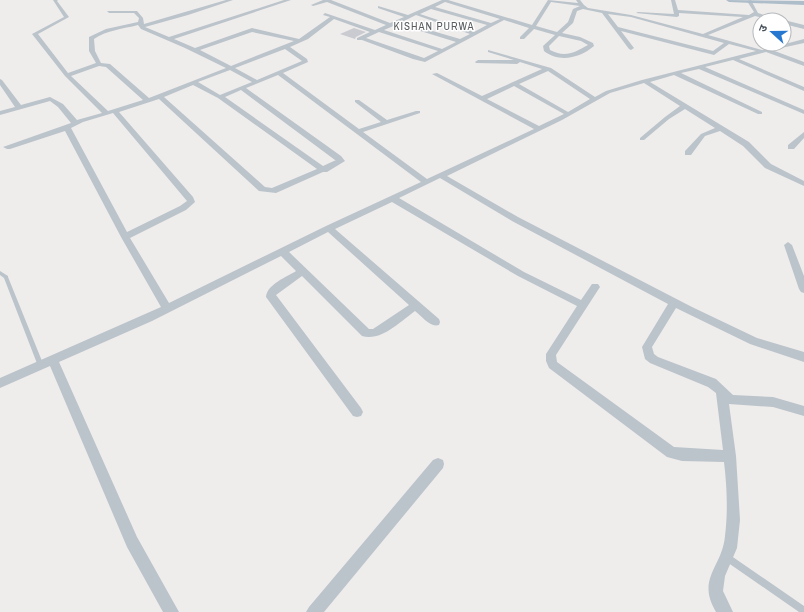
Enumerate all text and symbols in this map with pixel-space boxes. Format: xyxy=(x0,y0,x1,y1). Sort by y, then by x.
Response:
north arrow xyxy=(752,12,792,52)
district label: KISHAN PURWA xyxy=(393,19,475,33)
text: उ xyxy=(755,22,771,34)

